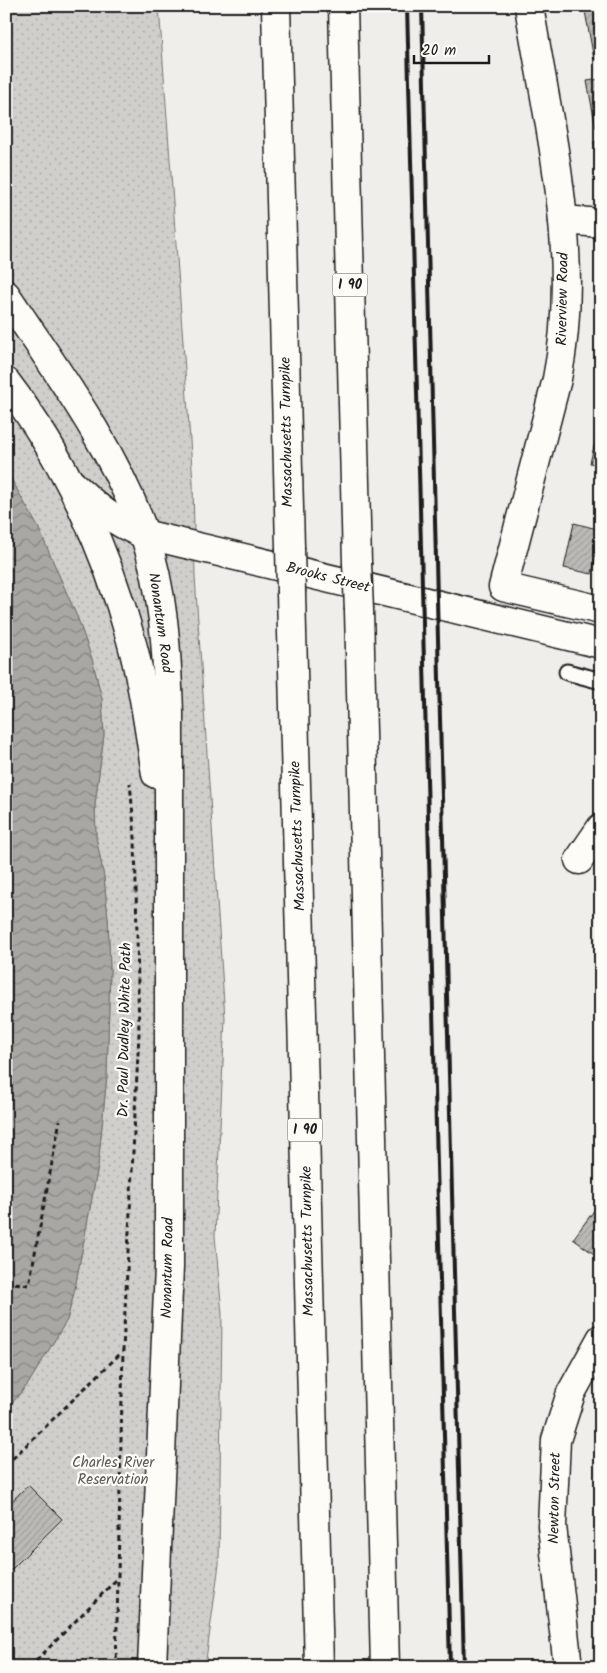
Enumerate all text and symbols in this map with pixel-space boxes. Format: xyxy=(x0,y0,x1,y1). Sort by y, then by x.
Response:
scale bar xyxy=(414,32,490,64)
text: 20 m xyxy=(422,39,456,63)
street label: Riverview Road xyxy=(550,252,576,346)
road number: I 90 xyxy=(332,274,368,296)
street label: Massachusetts Turnpike xyxy=(274,356,300,507)
street label: Brooks Street xyxy=(284,556,373,600)
street label: Nonantum Road xyxy=(141,571,179,675)
street label: Massachusetts Turnpike xyxy=(283,760,313,912)
street label: Dr. Paul Dudley White Path xyxy=(111,942,139,1118)
road number: I 90 xyxy=(288,1118,322,1142)
street label: Massachusetts Turnpike xyxy=(295,1165,321,1316)
street label: Nonantum Road xyxy=(155,1217,181,1319)
park label: Charles River Reservation xyxy=(72,1451,155,1492)
street label: Newton Street xyxy=(542,1452,568,1544)

